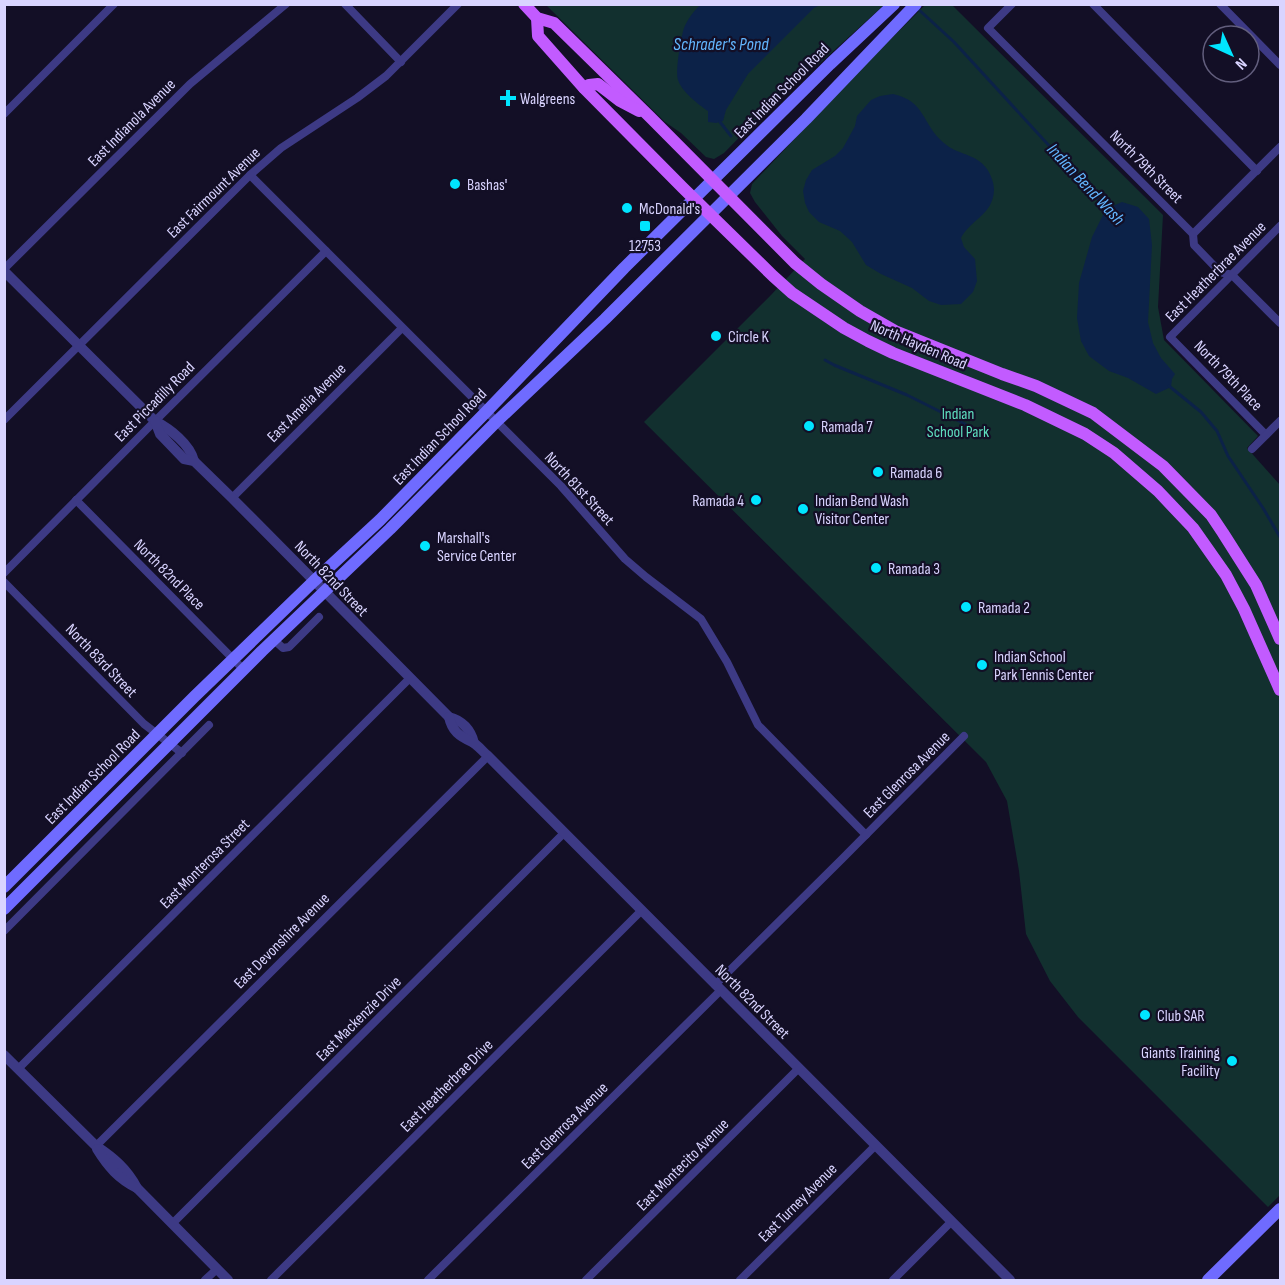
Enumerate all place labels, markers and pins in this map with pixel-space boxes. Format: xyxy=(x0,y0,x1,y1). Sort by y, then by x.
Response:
place label: Walgreens xyxy=(520,90,576,109)
marker: Walgreens xyxy=(501,91,515,105)
place label: Bashas' xyxy=(467,176,507,195)
marker: Bashas' xyxy=(448,177,462,191)
place label: McDonald's xyxy=(639,200,701,219)
marker: McDonald's xyxy=(620,201,634,215)
marker: 12753 xyxy=(638,219,652,233)
place label: 12753 xyxy=(629,237,661,256)
place label: Circle K xyxy=(728,328,769,347)
marker: Circle K xyxy=(709,329,723,343)
place label: Ramada 7 xyxy=(821,418,873,437)
marker: Ramada 7 xyxy=(802,419,816,433)
place label: Ramada 6 xyxy=(890,464,942,483)
marker: Ramada 6 xyxy=(871,465,885,479)
place label: Ramada 4 xyxy=(692,492,744,511)
place label: Indian Bend Wash Visitor Center xyxy=(815,492,909,529)
marker: Ramada 4 xyxy=(749,493,763,507)
marker: Indian Bend Wash Visitor Center xyxy=(796,502,810,516)
place label: Marshall's Service Center xyxy=(437,529,517,566)
marker: Marshall's Service Center xyxy=(418,539,432,553)
place label: Ramada 3 xyxy=(888,560,940,579)
marker: Ramada 3 xyxy=(869,561,883,575)
place label: Ramada 2 xyxy=(978,599,1030,618)
marker: Ramada 2 xyxy=(959,600,973,614)
place label: Indian School Park Tennis Center xyxy=(994,648,1094,685)
marker: Indian School Park Tennis Center xyxy=(975,658,989,672)
place label: Club SAR xyxy=(1157,1007,1205,1026)
marker: Club SAR xyxy=(1138,1008,1152,1022)
place label: Giants Training Facility xyxy=(1141,1044,1220,1081)
marker: Giants Training Facility xyxy=(1225,1054,1239,1068)

